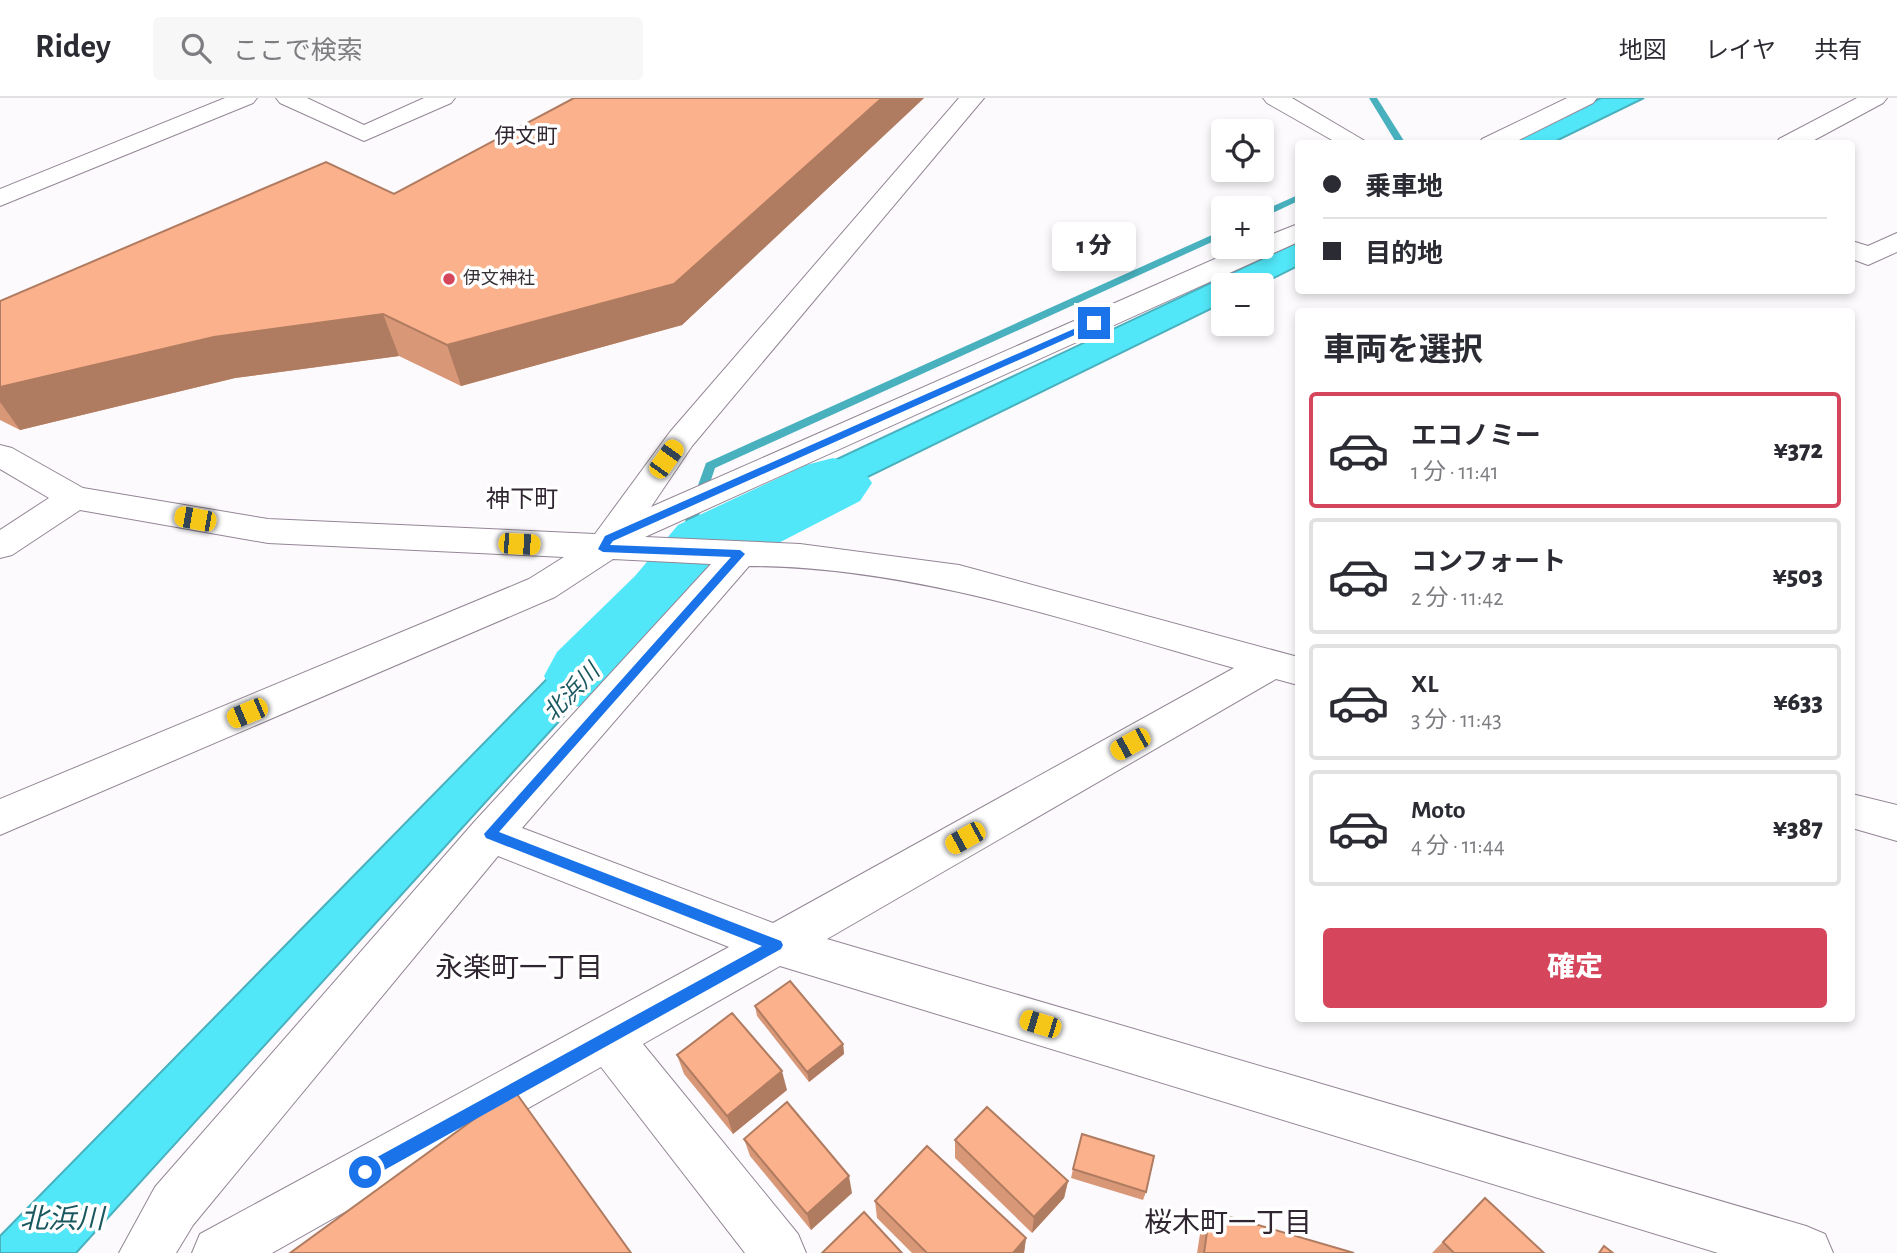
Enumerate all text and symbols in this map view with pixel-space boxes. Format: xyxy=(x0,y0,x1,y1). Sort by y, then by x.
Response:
search box xyxy=(153,17,643,80)
icon: search xyxy=(177,29,215,67)
text: Ridey xyxy=(35,31,111,64)
text: ここで検索 xyxy=(233,38,363,64)
text: 地図 xyxy=(1619,39,1667,63)
text: レイヤ xyxy=(1705,39,1776,63)
text: 共有 xyxy=(1814,39,1862,63)
map controls xyxy=(1211,119,1274,336)
button: locate xyxy=(1211,119,1274,182)
district label: 伊文町 xyxy=(495,125,558,147)
text: 乗車地 xyxy=(1365,174,1443,200)
button: + xyxy=(1211,196,1274,259)
callout: 1 分 xyxy=(1052,222,1136,271)
text: 1 分 xyxy=(1077,235,1111,258)
text: 目的地 xyxy=(1365,241,1443,267)
place label: 伊文神社 xyxy=(463,268,535,288)
marker: 伊文神社 xyxy=(441,271,457,287)
button: − xyxy=(1211,273,1274,336)
route end xyxy=(1078,307,1110,339)
text: 車両を選択 xyxy=(1323,334,1483,366)
icon: car xyxy=(1327,419,1390,482)
text: エコノミー xyxy=(1411,423,1541,449)
car xyxy=(646,436,687,482)
text: ¥372 xyxy=(1773,437,1823,463)
text: 1 分 · 11:41 xyxy=(1411,461,1499,484)
district label: 神下町 xyxy=(486,486,558,512)
car xyxy=(173,505,218,533)
car xyxy=(498,532,541,556)
icon: car xyxy=(1327,545,1390,608)
text: コンフォート xyxy=(1411,549,1566,575)
text: ¥503 xyxy=(1772,563,1823,589)
text: 2 分 · 11:42 xyxy=(1411,587,1504,610)
water label: 北浜川 xyxy=(538,657,606,726)
icon: car xyxy=(1327,671,1390,734)
text: XL xyxy=(1411,671,1438,697)
text: ¥633 xyxy=(1773,689,1823,715)
car xyxy=(224,695,271,731)
text: 3 分 · 11:43 xyxy=(1411,709,1502,732)
car xyxy=(1107,725,1154,763)
icon: car xyxy=(1327,797,1390,860)
text: Moto xyxy=(1411,797,1466,823)
text: ¥387 xyxy=(1773,815,1823,841)
car xyxy=(942,819,989,857)
text: 4 分 · 11:44 xyxy=(1411,835,1505,858)
button: 確定 xyxy=(1323,928,1827,1008)
district label: 永楽町一丁目 xyxy=(435,953,603,983)
car xyxy=(1017,1008,1064,1040)
route start xyxy=(349,1156,381,1188)
water label: 北浜川 xyxy=(20,1204,107,1234)
district label: 桜木町一丁目 xyxy=(1144,1208,1312,1238)

